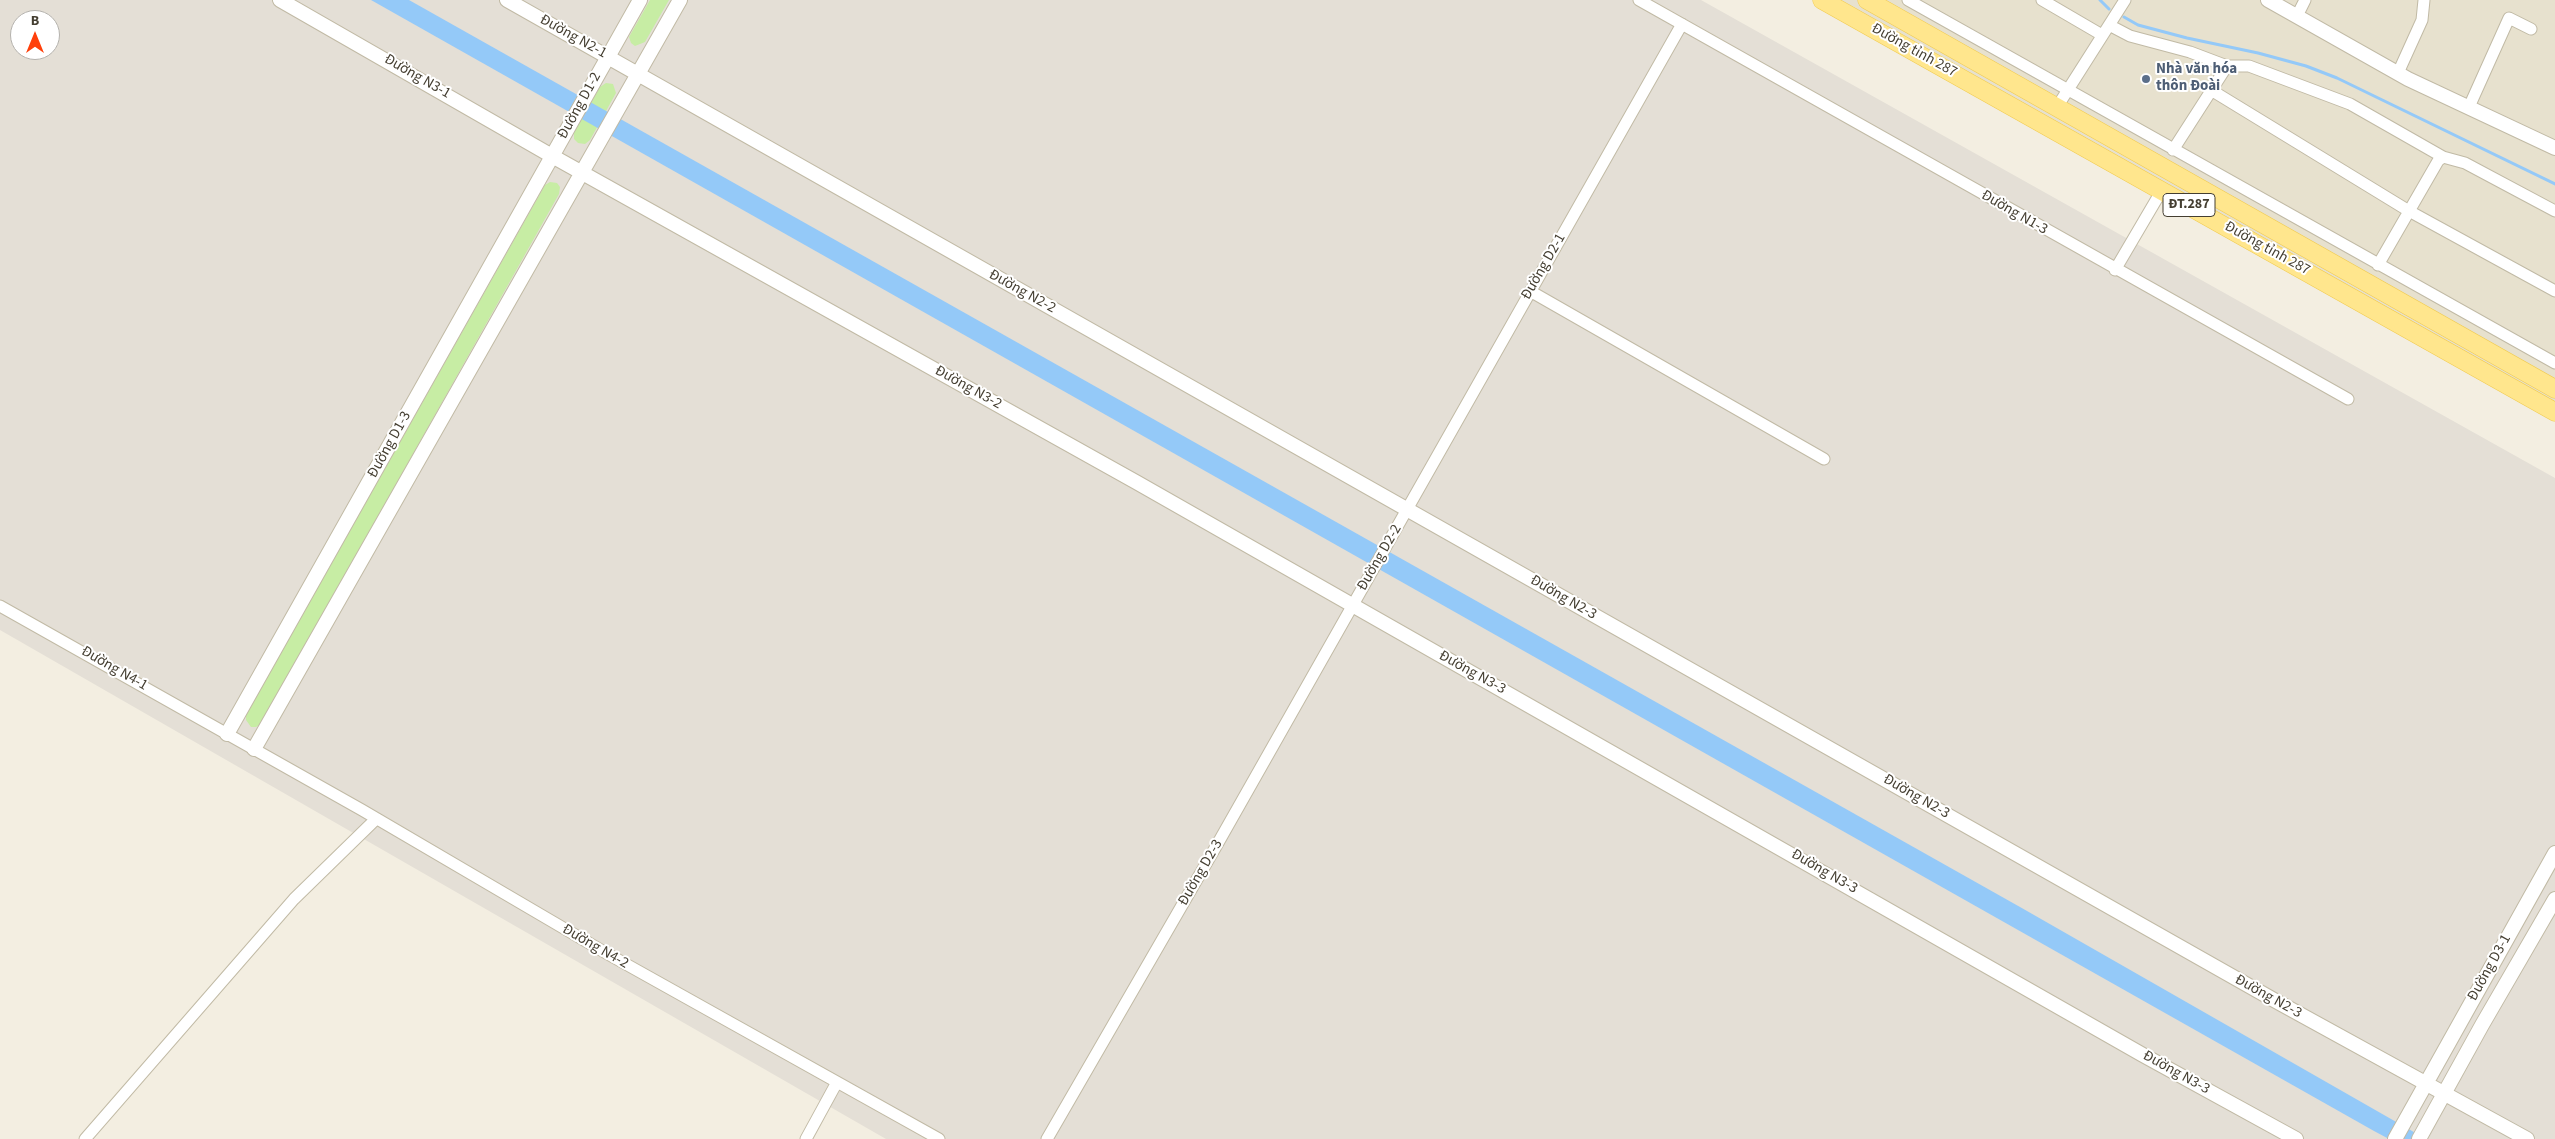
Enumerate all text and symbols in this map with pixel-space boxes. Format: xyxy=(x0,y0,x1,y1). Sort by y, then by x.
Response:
north arrow xyxy=(10,10,60,60)
text: B xyxy=(31,11,39,31)
street label: Đường N2-1 xyxy=(536,11,610,63)
street label: Đường tỉnh 287 xyxy=(1868,20,1960,82)
street label: Đường N3-1 xyxy=(381,51,453,103)
place label: Nhà văn hóa thôn Đoài xyxy=(2156,61,2237,96)
street label: Đường D1-2 xyxy=(554,70,606,142)
marker: Nhà văn hóa thôn Đoài xyxy=(2140,73,2152,85)
street label: Đường N1-3 xyxy=(1978,187,2050,239)
road number: ĐT.287 xyxy=(2163,194,2215,216)
street label: Đường tỉnh 287 xyxy=(2221,218,2313,280)
street label: Đường D2-1 xyxy=(1518,231,1570,303)
street label: Đường N2-2 xyxy=(985,266,1059,318)
street label: Đường N3-2 xyxy=(931,362,1005,414)
street label: Đường D1-3 xyxy=(364,409,416,481)
street label: Đường D2-2 xyxy=(1354,522,1406,594)
street label: Đường N2-3 xyxy=(1527,572,1599,624)
street label: Đường N4-1 xyxy=(78,643,150,695)
street label: Đường N3-3 xyxy=(1435,647,1509,699)
street label: Đường N2-3 xyxy=(1880,771,1952,823)
street label: Đường D2-3 xyxy=(1175,837,1227,909)
street label: Đường N3-3 xyxy=(1788,846,1860,898)
street label: Đường N4-2 xyxy=(559,921,631,973)
street label: Đường D3-1 xyxy=(2464,932,2516,1004)
street label: Đường N2-3 xyxy=(2231,971,2305,1023)
street label: Đường N3-3 xyxy=(2139,1047,2213,1099)

